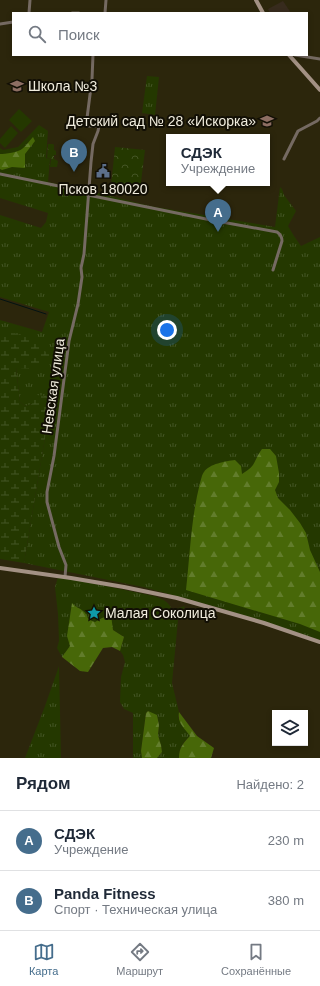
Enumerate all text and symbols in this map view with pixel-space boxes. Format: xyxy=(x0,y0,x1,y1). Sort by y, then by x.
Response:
search box xyxy=(12,12,308,56)
icon: search xyxy=(26,23,48,45)
text: Поиск xyxy=(58,26,100,43)
school or university icon: Школа №3 xyxy=(9,78,25,94)
place label: Школа №3 xyxy=(28,78,97,94)
place label: Детский сад № 28 «Искорка» xyxy=(66,113,256,129)
school or university icon: Детский сад № 28 «Искорка» xyxy=(259,113,275,129)
popup xyxy=(166,134,270,186)
pin: B xyxy=(61,139,87,172)
text: СДЭК xyxy=(181,144,222,161)
text: Учреждение xyxy=(181,161,255,176)
public building icon: Псков 180020 xyxy=(95,163,111,179)
place label: Псков 180020 xyxy=(58,181,148,197)
pin: A xyxy=(205,199,231,232)
your location xyxy=(157,320,177,340)
street label: Невская улица xyxy=(38,337,68,435)
place icon: Малая Соколица xyxy=(86,605,102,621)
place label: Малая Соколица xyxy=(105,605,216,621)
map controls xyxy=(272,710,308,746)
button: layers xyxy=(272,710,308,746)
text: Рядом xyxy=(16,774,71,793)
text: Найдено: 2 xyxy=(236,777,304,792)
text: СДЭК xyxy=(54,825,95,842)
text: A xyxy=(24,833,34,848)
text: 230 m xyxy=(268,833,304,848)
text: Учреждение xyxy=(54,842,129,857)
text: Panda Fitness xyxy=(54,885,156,902)
text: B xyxy=(24,893,34,908)
text: 380 m xyxy=(268,893,304,908)
text: Спорт · Техническая улица xyxy=(54,902,217,917)
tab: Карта xyxy=(29,941,58,977)
tab: Маршрут xyxy=(116,941,163,977)
tab: Сохранённые xyxy=(221,941,291,977)

